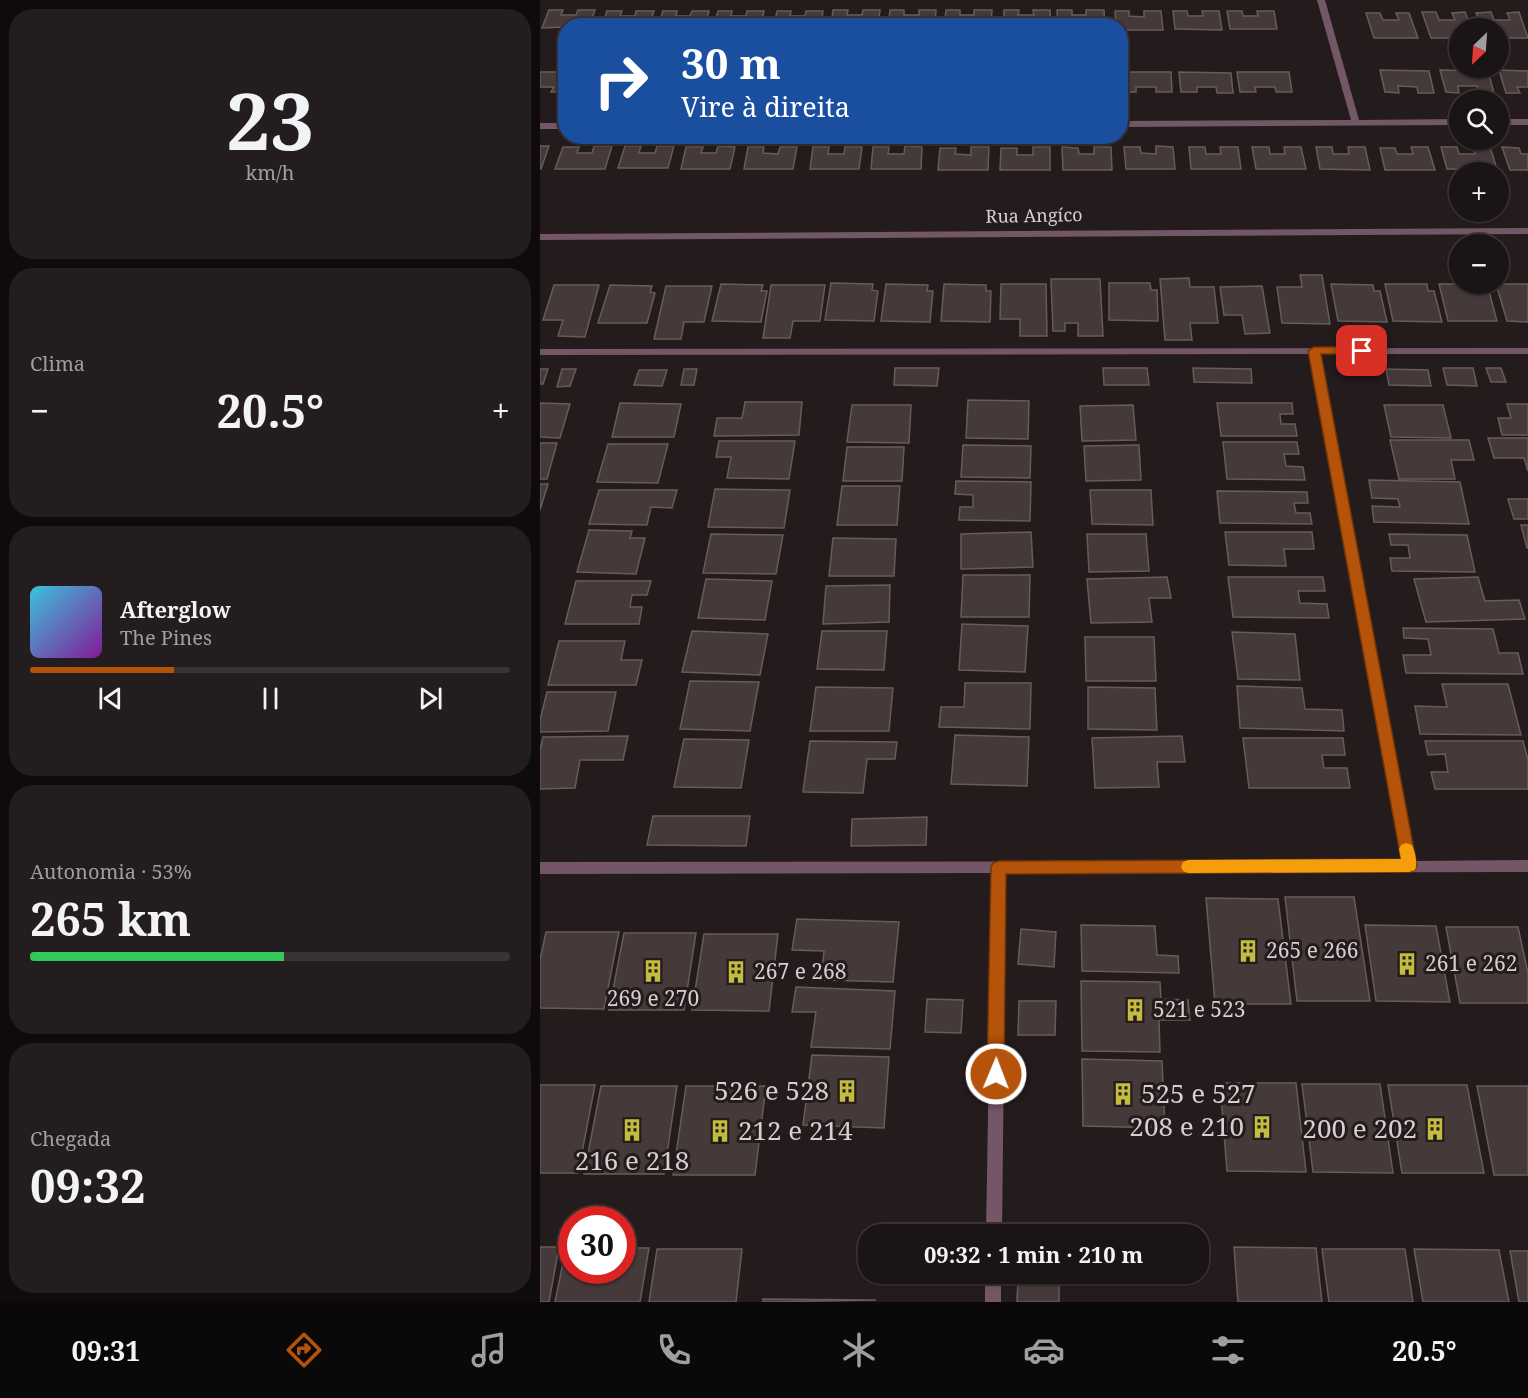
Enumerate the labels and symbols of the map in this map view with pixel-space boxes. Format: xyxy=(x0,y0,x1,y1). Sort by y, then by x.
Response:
north arrow xyxy=(1449,18,1509,78)
street label: Rua Angíco xyxy=(985,202,1083,228)
pin xyxy=(1336,325,1387,376)
place label: 265 e 266 xyxy=(1266,936,1359,964)
building icon: 265 e 266 xyxy=(1235,938,1261,964)
place label: 261 e 262 xyxy=(1425,949,1518,977)
building icon: 261 e 262 xyxy=(1394,951,1420,977)
place label: 267 e 268 xyxy=(754,957,847,985)
building icon: 269 e 270 xyxy=(640,958,666,984)
building icon: 267 e 268 xyxy=(723,959,749,985)
place label: 269 e 270 xyxy=(607,984,699,1012)
place label: 521 e 523 xyxy=(1153,995,1246,1023)
building icon: 521 e 523 xyxy=(1122,997,1148,1023)
position arrow xyxy=(964,1042,1028,1106)
place label: 526 e 528 xyxy=(714,1072,829,1108)
place label: 525 e 527 xyxy=(1141,1075,1256,1111)
building icon: 526 e 528 xyxy=(834,1078,860,1104)
building icon: 525 e 527 xyxy=(1110,1081,1136,1107)
place label: 208 e 210 xyxy=(1129,1108,1244,1144)
place label: 200 e 202 xyxy=(1302,1110,1417,1146)
place label: 212 e 214 xyxy=(738,1112,853,1148)
building icon: 208 e 210 xyxy=(1249,1114,1275,1140)
building icon: 200 e 202 xyxy=(1422,1116,1448,1142)
building icon: 216 e 218 xyxy=(619,1117,645,1143)
building icon: 212 e 214 xyxy=(707,1118,733,1144)
place label: 216 e 218 xyxy=(575,1142,689,1178)
speed limit sign: 30 xyxy=(558,1206,636,1284)

